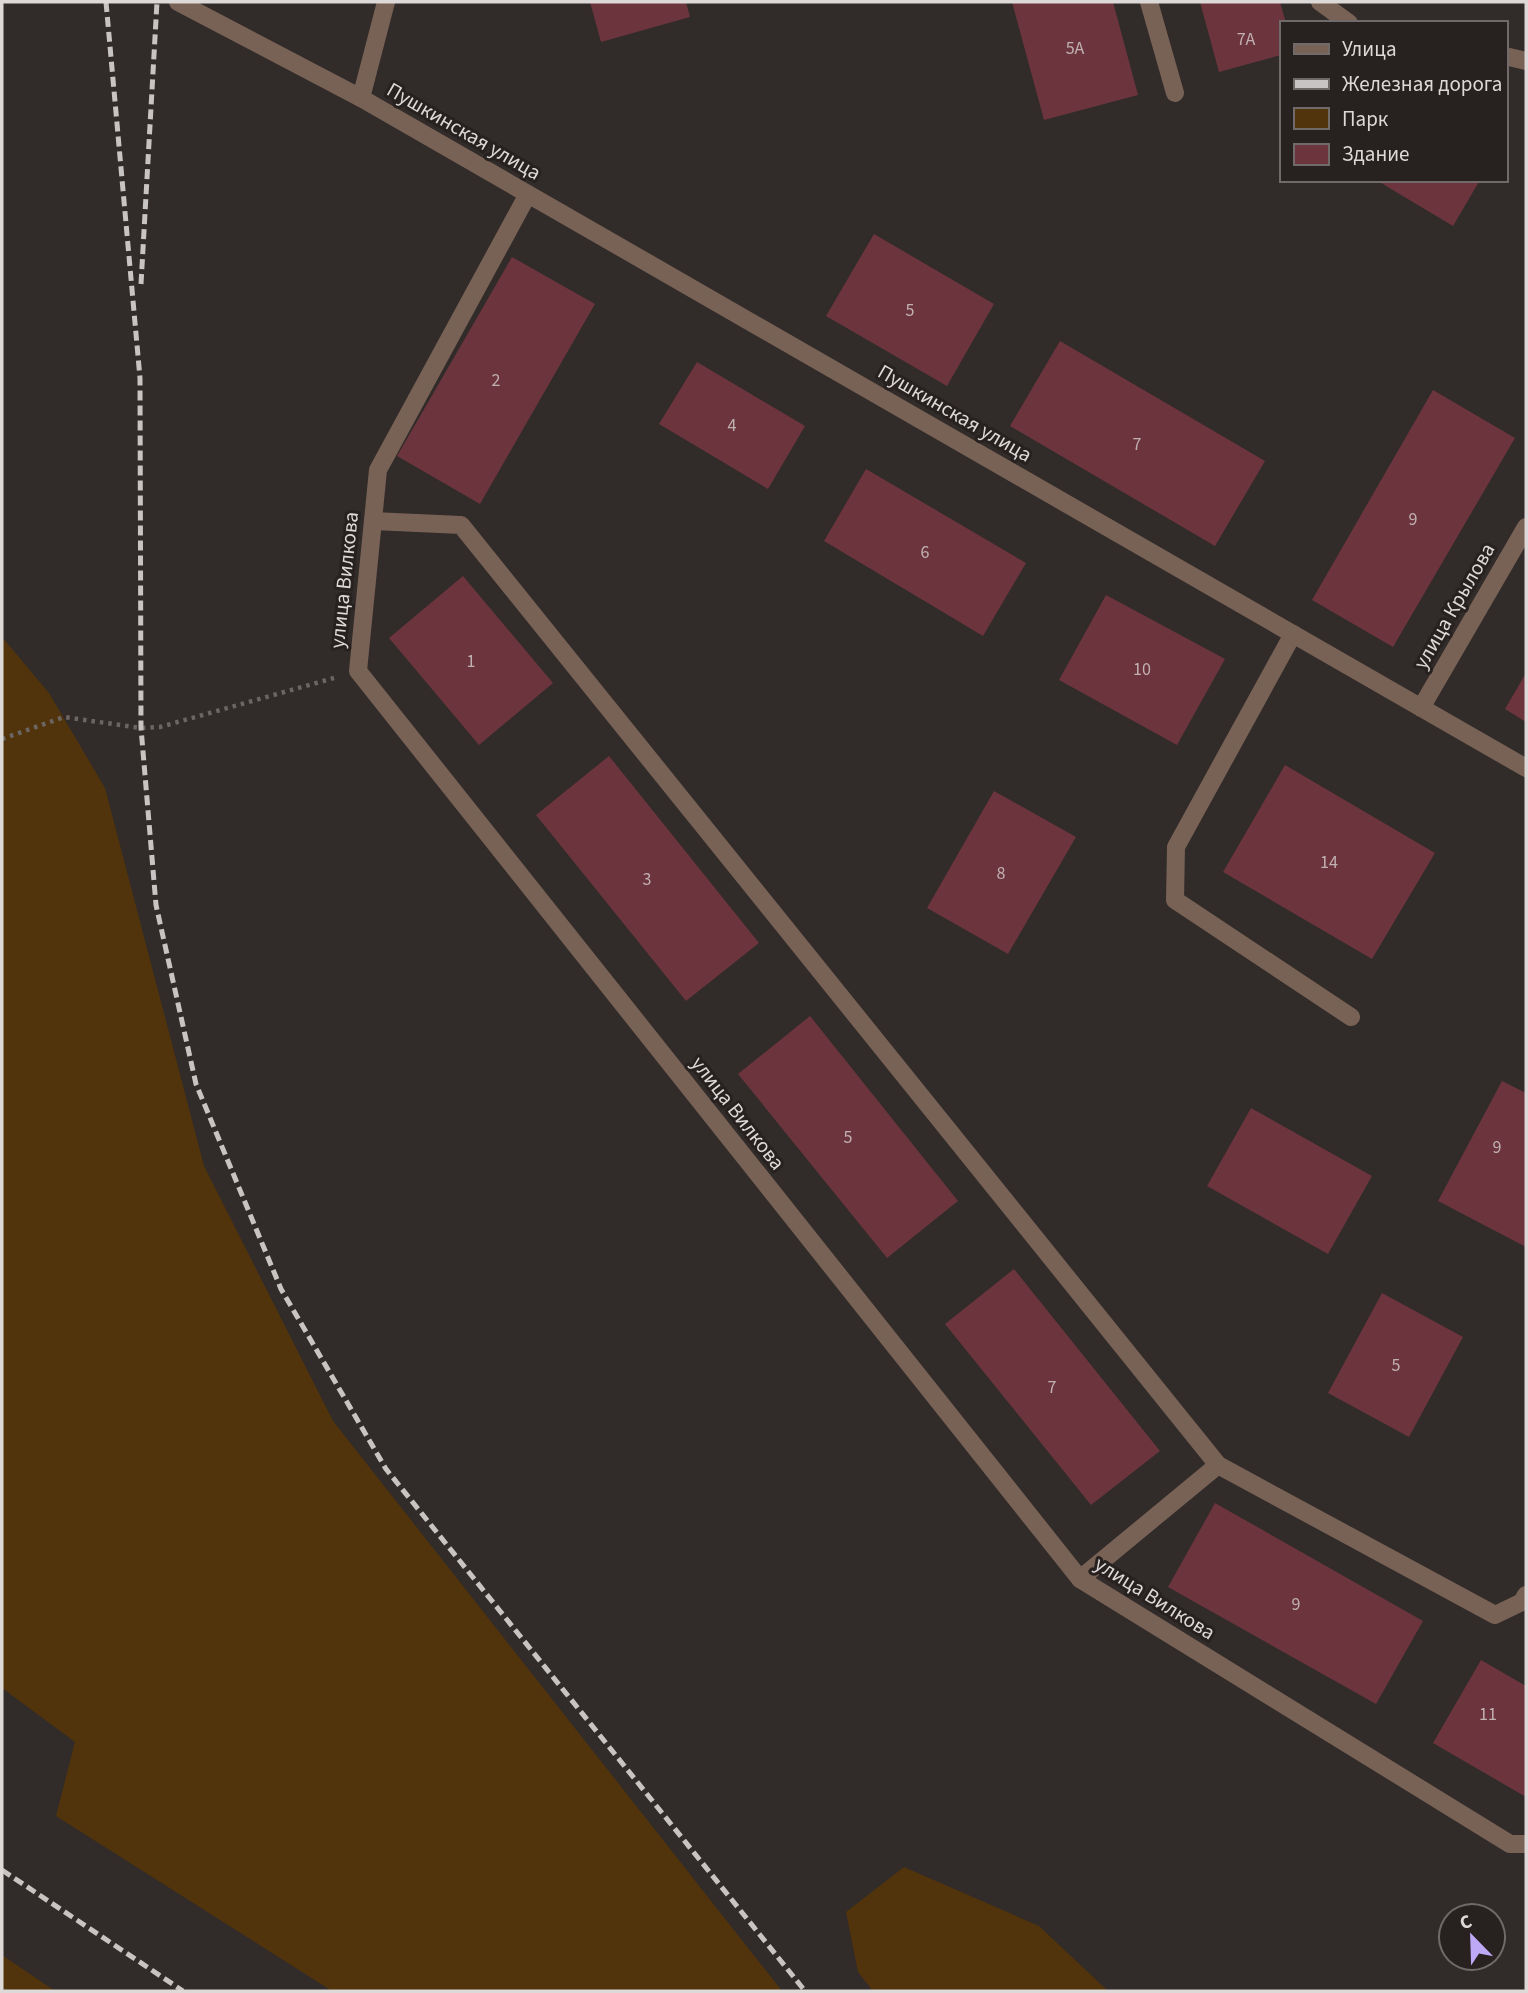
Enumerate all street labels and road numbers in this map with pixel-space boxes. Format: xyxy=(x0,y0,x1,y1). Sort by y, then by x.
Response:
street label: Пушкинская улица xyxy=(381,75,547,187)
street label: Пушкинская улица xyxy=(872,357,1038,469)
street label: улица Вилкова xyxy=(322,510,366,650)
street label: улица Крылова xyxy=(1406,537,1502,675)
street label: улица Вилкова xyxy=(684,1050,792,1176)
street label: улица Вилкова xyxy=(1089,1549,1221,1647)

